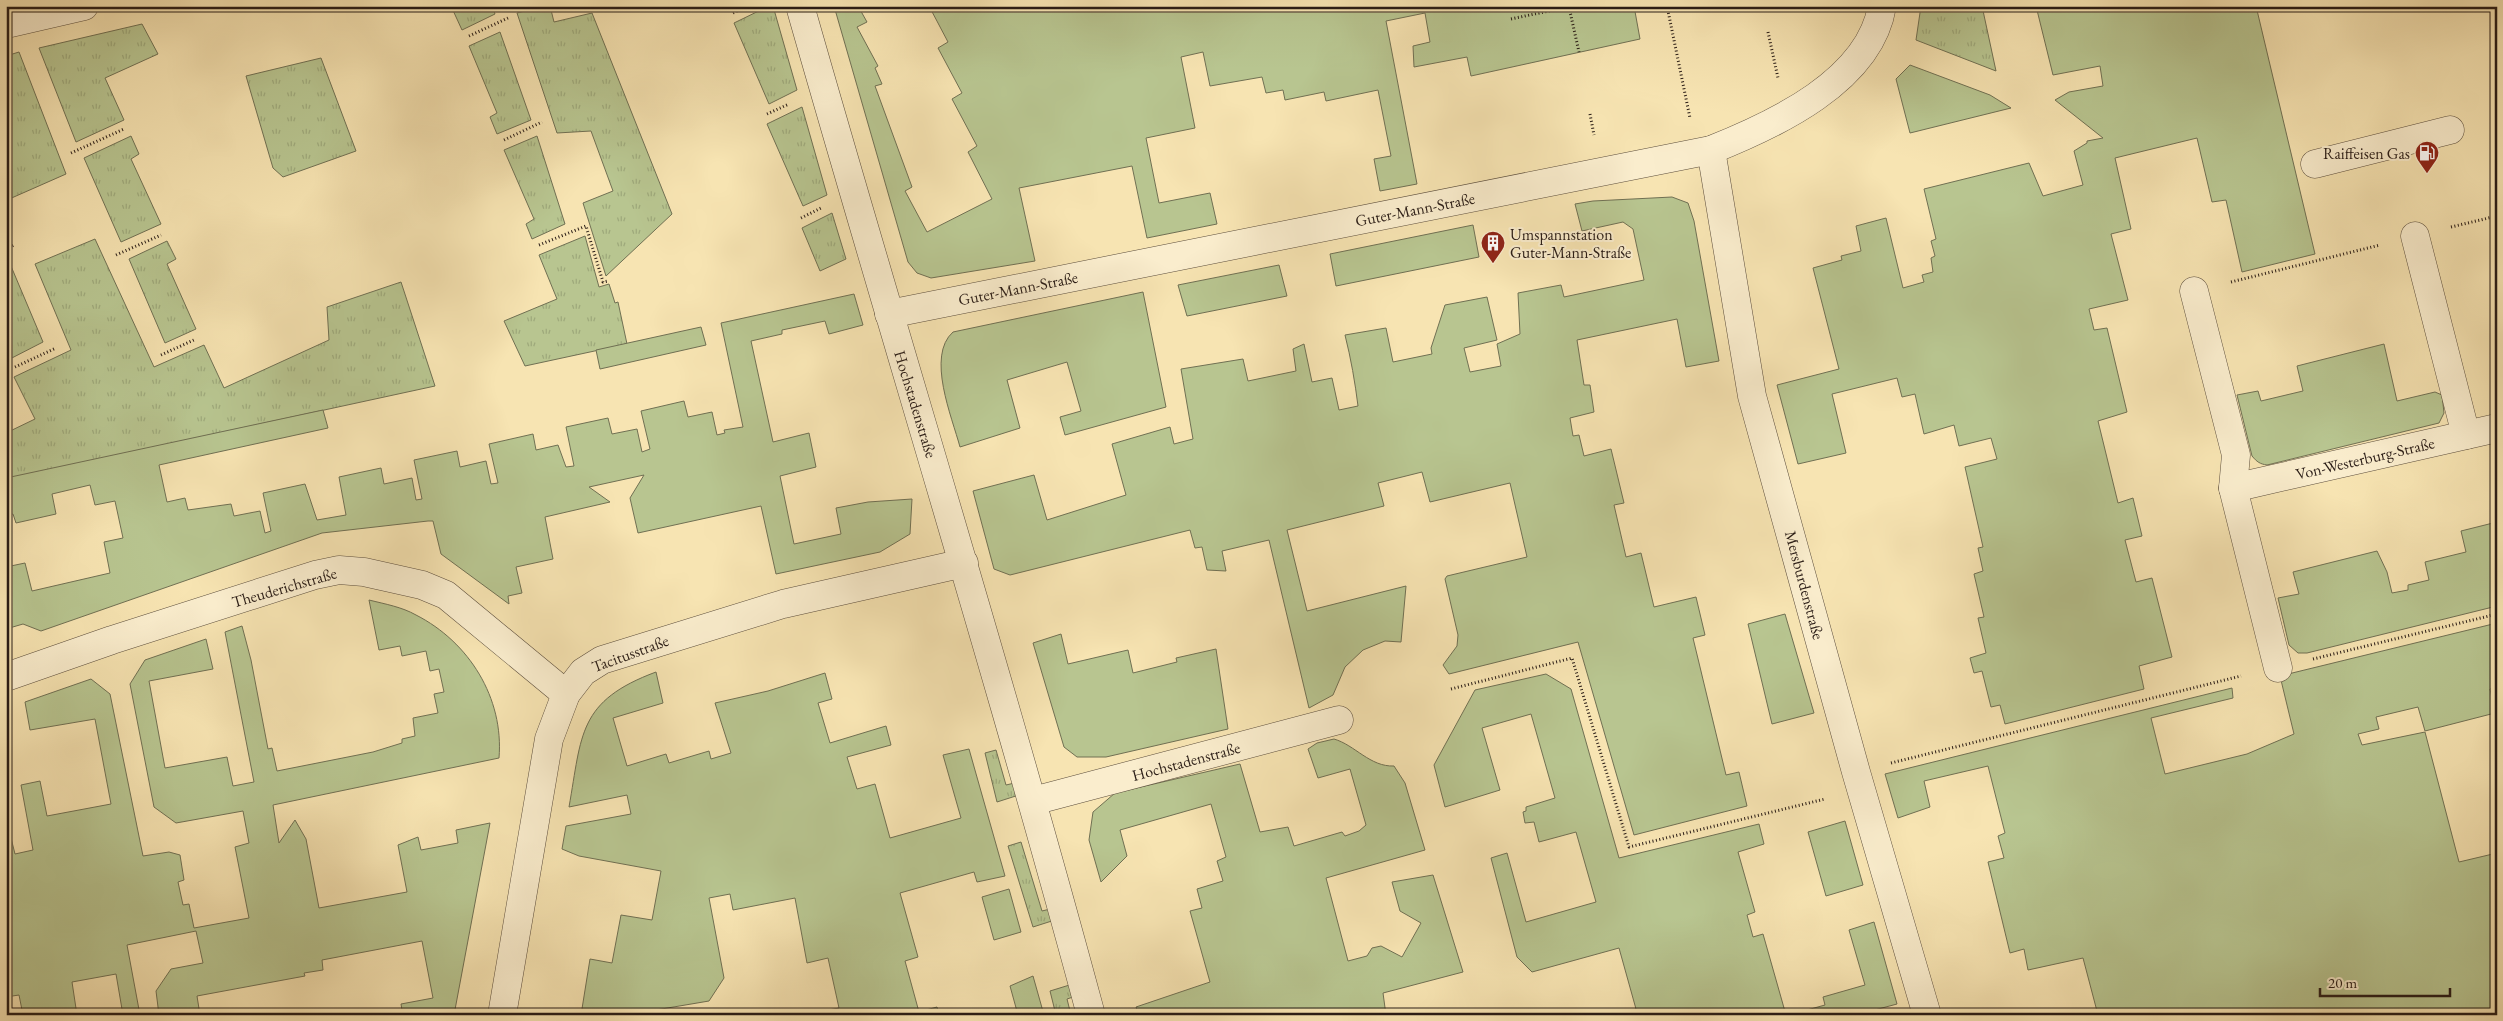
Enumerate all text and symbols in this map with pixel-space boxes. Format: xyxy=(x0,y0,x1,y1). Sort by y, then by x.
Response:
fuel station icon: Raiffeisen Gas xyxy=(2414,140,2440,174)
place label: Raiffeisen Gas xyxy=(2323,143,2410,164)
street label: Guter-Mann-Straße xyxy=(1354,188,1477,231)
place label: Umspannstation Guter-Mann-Straße xyxy=(1510,224,1631,263)
building icon: Umspannstation Guter-Mann-Straße xyxy=(1480,230,1506,264)
street label: Guter-Mann-Straße xyxy=(957,267,1080,310)
street label: Hochstadenstraße xyxy=(889,348,942,460)
street label: Von-Westerburg-Straße xyxy=(2294,432,2437,485)
street label: Mersburdenstraße xyxy=(1780,528,1829,642)
street label: Theuderichstraße xyxy=(229,562,339,612)
street label: Tacitusstraße xyxy=(589,630,672,677)
street label: Hochstadenstraße xyxy=(1130,737,1243,786)
scale bar xyxy=(2320,966,2450,998)
text: 20 m xyxy=(2328,973,2357,992)

